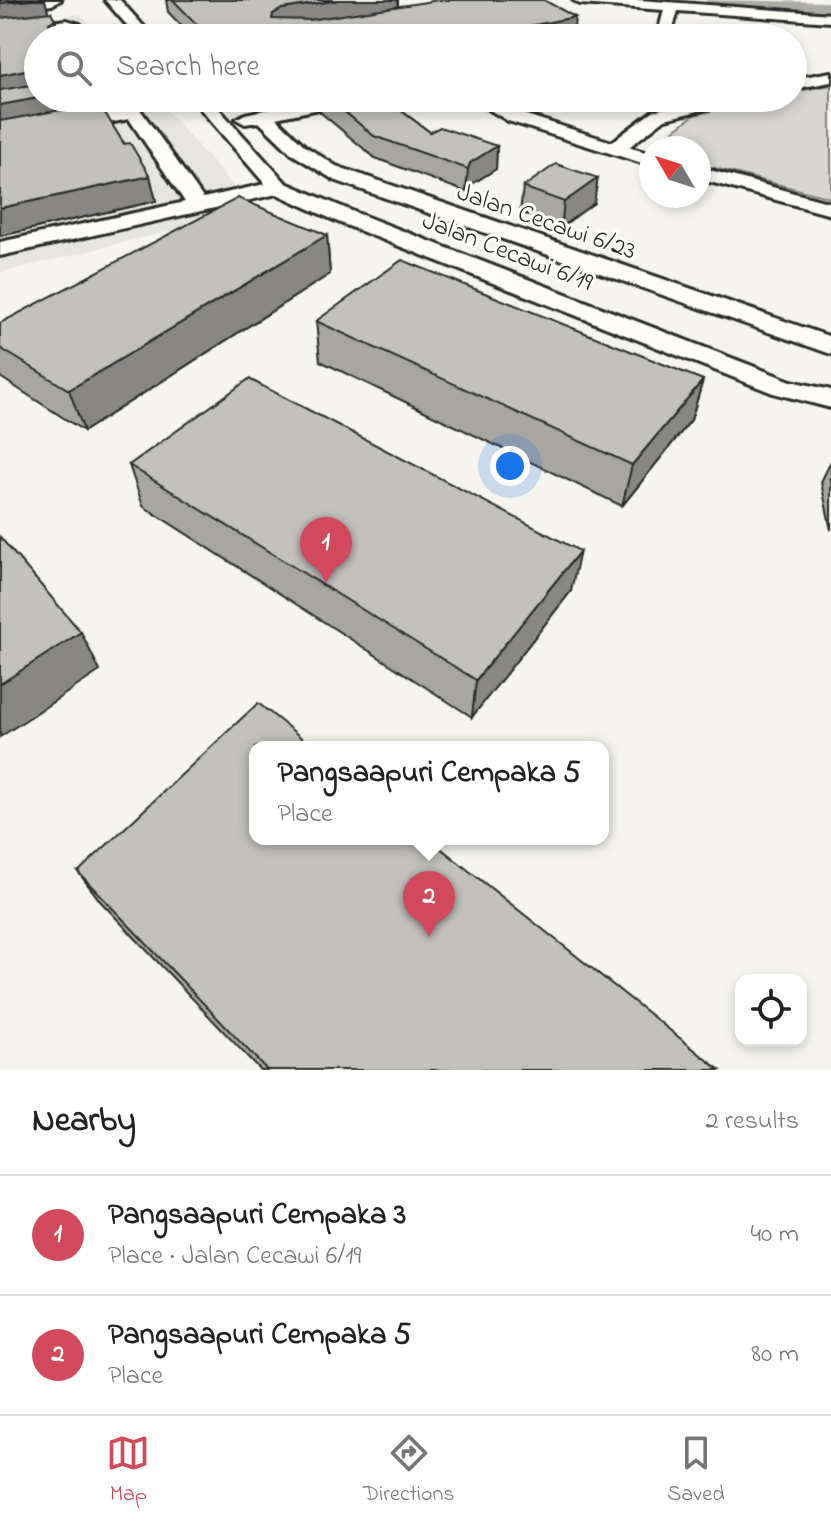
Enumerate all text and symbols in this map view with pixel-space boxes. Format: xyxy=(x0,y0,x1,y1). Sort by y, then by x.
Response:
search box xyxy=(24,24,807,112)
icon: search xyxy=(52,46,96,90)
text: Search here xyxy=(116,46,260,90)
north arrow xyxy=(639,136,711,208)
street label: Jalan Cecawi 6/23 xyxy=(451,174,641,271)
street label: Jalan Cecawi 6/19 xyxy=(416,203,598,303)
your location xyxy=(490,446,530,486)
pin: 1 xyxy=(300,517,352,583)
popup xyxy=(249,741,609,845)
text: Pangsaapuri Cempaka 5 xyxy=(277,752,581,796)
text: Place xyxy=(277,796,333,834)
pin: 2 xyxy=(403,871,455,937)
map controls xyxy=(735,974,807,1046)
button: locate xyxy=(735,974,807,1046)
text: Nearby xyxy=(32,1097,136,1147)
text: 2 results xyxy=(706,1103,799,1141)
text: Pangsaapuri Cempaka 3 xyxy=(108,1194,406,1238)
text: 1 xyxy=(54,1216,62,1254)
text: 40 m xyxy=(750,1216,799,1254)
text: Place · Jalan Cecawi 6/19 xyxy=(108,1238,361,1276)
text: Pangsaapuri Cempaka 5 xyxy=(108,1314,411,1358)
text: 2 xyxy=(52,1336,64,1374)
text: 80 m xyxy=(751,1336,799,1374)
text: Place xyxy=(108,1358,163,1396)
tab: Map xyxy=(106,1431,150,1511)
tab: Directions xyxy=(363,1431,454,1511)
tab: Saved xyxy=(667,1431,725,1511)

